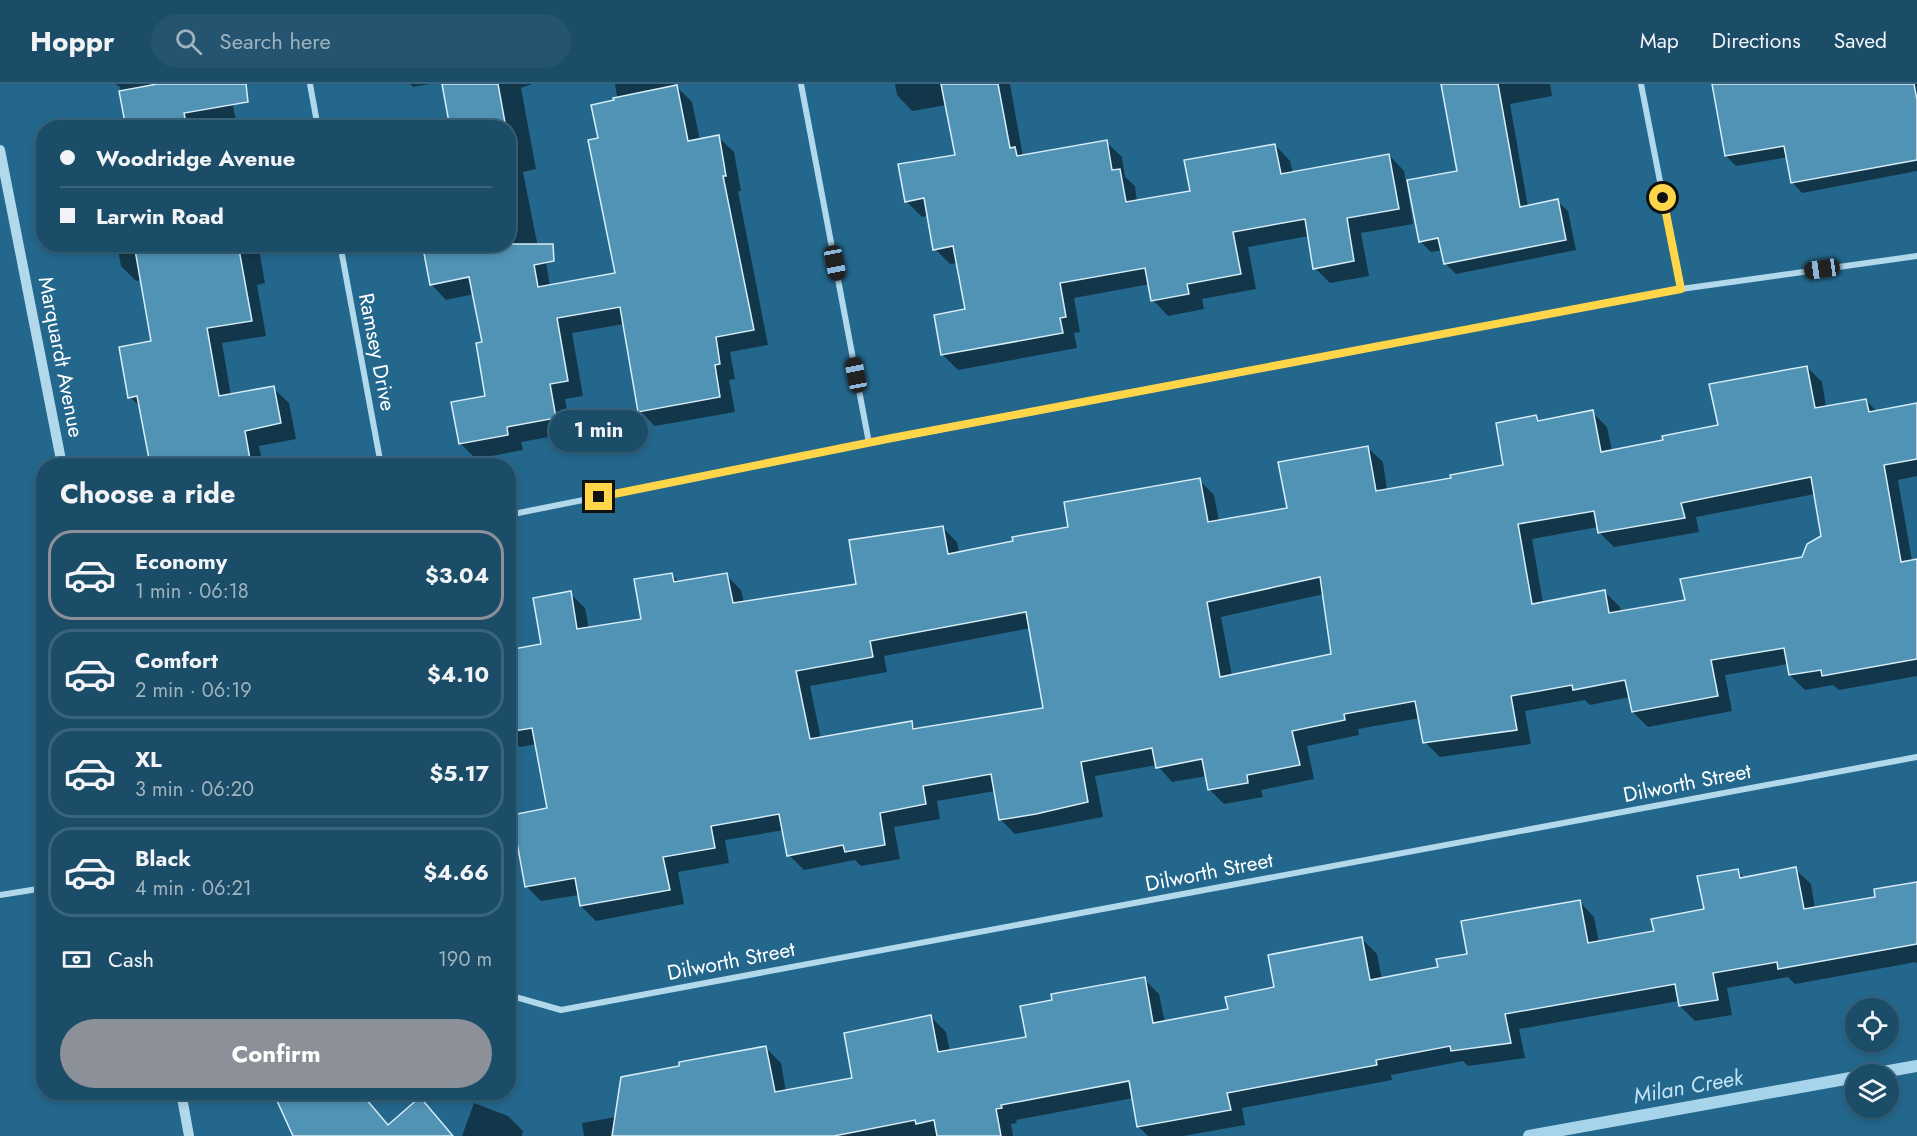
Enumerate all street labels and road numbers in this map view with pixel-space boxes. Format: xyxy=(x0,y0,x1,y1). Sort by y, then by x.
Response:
street label: Marquardt Avenue xyxy=(31,274,91,440)
street label: Ramsey Drive xyxy=(351,291,403,414)
street label: Dilworth Street xyxy=(1620,756,1754,810)
street label: Dilworth Street xyxy=(1142,845,1276,899)
street label: Dilworth Street xyxy=(664,934,798,988)

